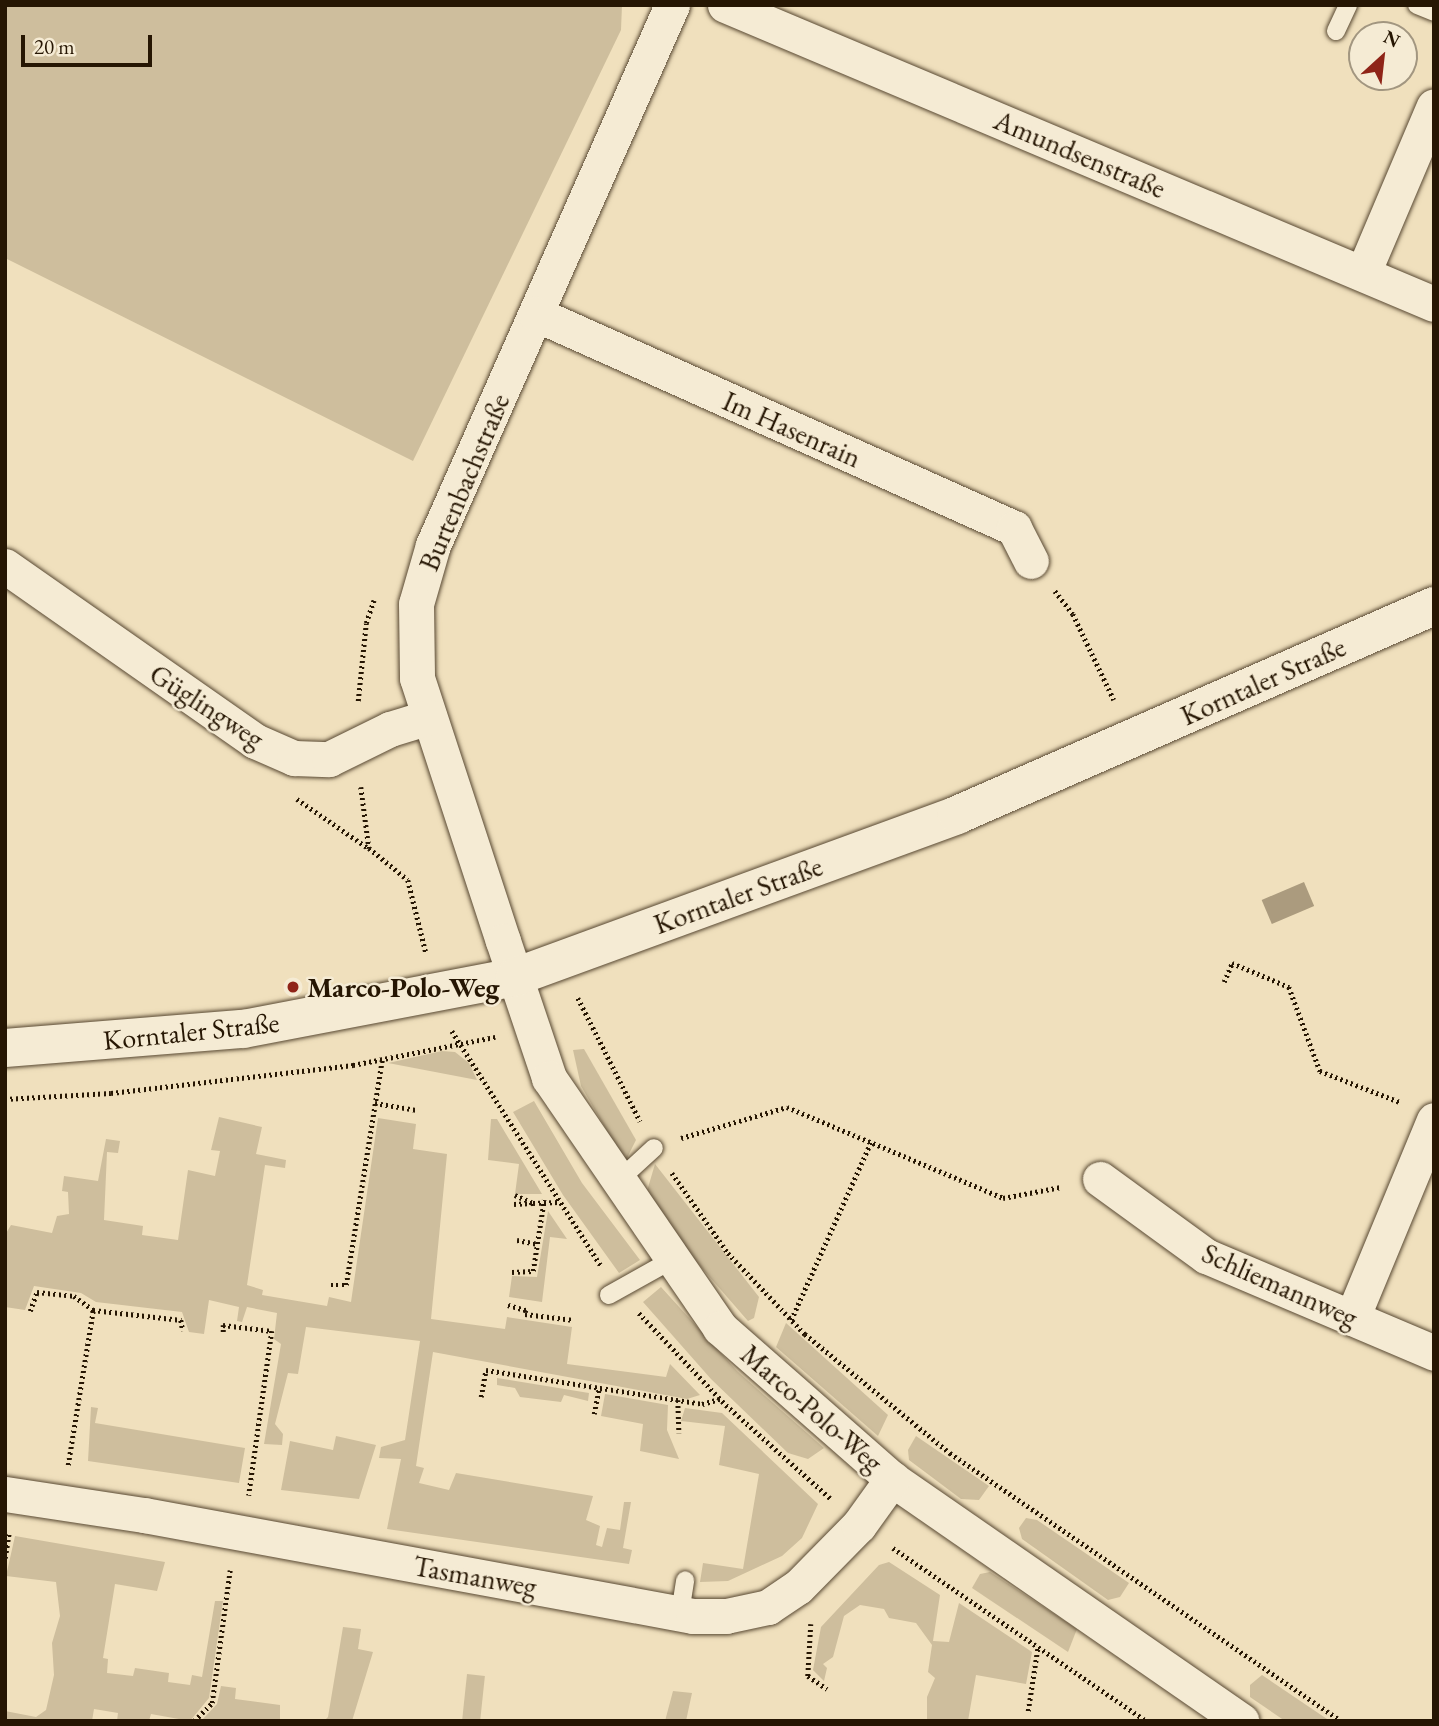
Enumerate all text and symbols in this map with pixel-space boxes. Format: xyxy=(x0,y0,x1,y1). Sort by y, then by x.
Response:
scale bar xyxy=(24,21,156,65)
north arrow xyxy=(1348,21,1418,91)
text: N xyxy=(1379,24,1404,53)
text: 20 m xyxy=(34,33,75,60)
street label: Amundsenstraße xyxy=(989,103,1171,205)
street label: Im Hasenrain xyxy=(718,384,866,474)
street label: Burtenbachstraße xyxy=(412,388,516,576)
street label: Korntaler Straße xyxy=(1175,630,1351,732)
street label: Güglingweg xyxy=(144,657,270,755)
street label: Korntaler Straße xyxy=(649,849,827,941)
place label: Marco-Polo-Weg xyxy=(307,970,500,1004)
marker: Marco-Polo-Weg xyxy=(285,979,301,995)
street label: Korntaler Straße xyxy=(101,1005,281,1057)
street label: Schliemannweg xyxy=(1197,1236,1363,1334)
street label: Marco-Polo-Weg xyxy=(734,1337,890,1479)
street label: Tasmanweg xyxy=(411,1549,539,1603)

